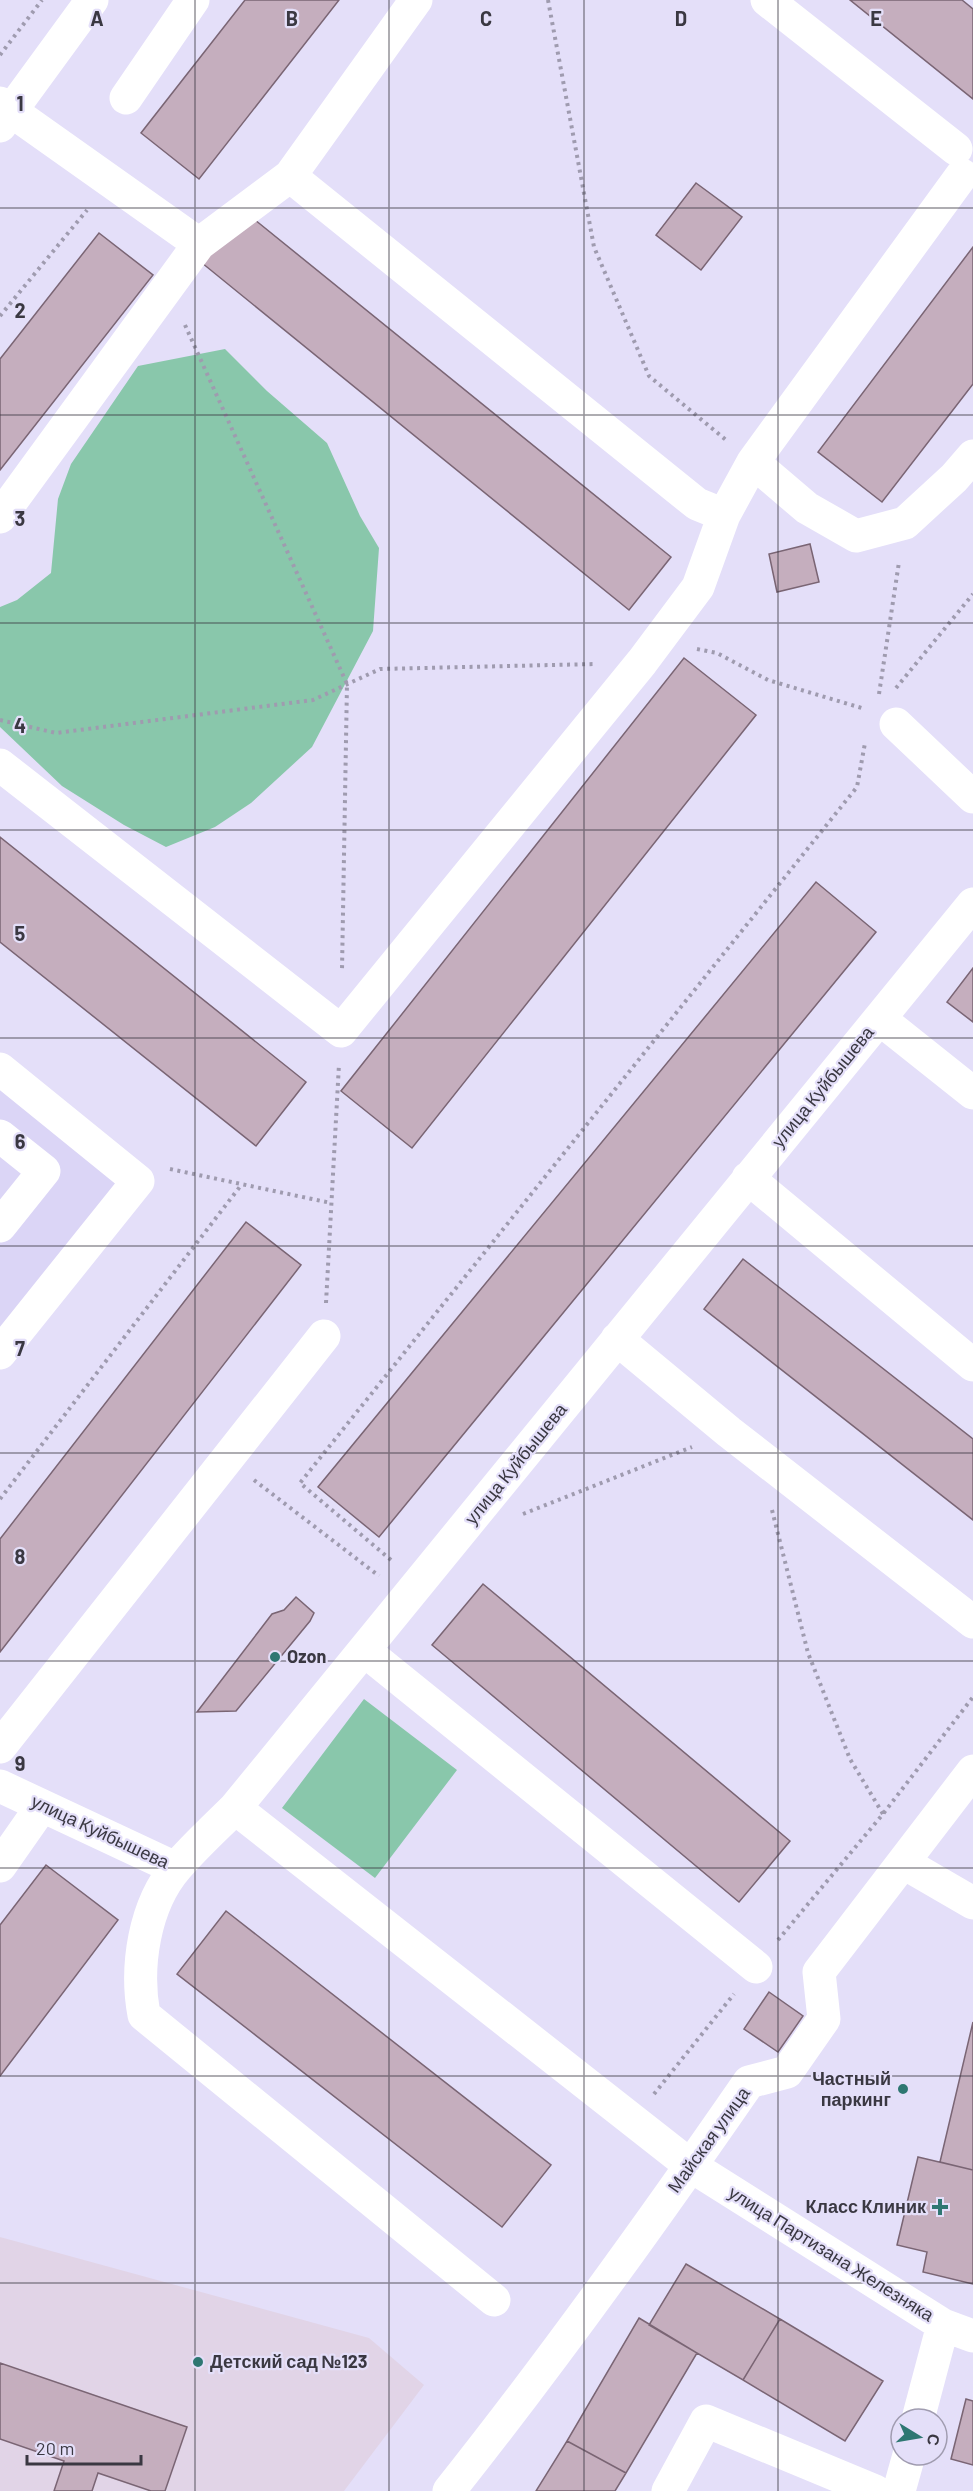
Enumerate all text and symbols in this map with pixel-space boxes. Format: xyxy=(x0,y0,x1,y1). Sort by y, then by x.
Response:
text: A xyxy=(90,6,104,30)
text: B xyxy=(286,6,298,30)
text: C xyxy=(480,6,492,30)
text: D xyxy=(675,6,687,30)
text: E xyxy=(870,6,882,30)
text: 1 xyxy=(16,91,24,115)
text: 2 xyxy=(14,298,26,322)
text: 3 xyxy=(15,506,25,530)
text: 4 xyxy=(14,713,26,737)
text: 5 xyxy=(15,921,26,945)
street label: улица Куйбышева xyxy=(767,1021,878,1151)
text: 6 xyxy=(15,1129,26,1153)
text: 7 xyxy=(15,1336,25,1360)
street label: улица Куйбышева xyxy=(460,1398,571,1528)
text: 8 xyxy=(15,1544,26,1568)
place label: Ozon xyxy=(287,1645,326,1667)
marker: Ozon xyxy=(268,1650,282,1664)
text: 9 xyxy=(15,1751,25,1775)
street label: улица Куйбышева xyxy=(28,1789,174,1873)
place label: Частный паркинг xyxy=(812,2067,891,2110)
street label: Майская улица xyxy=(662,2081,755,2197)
marker: Частный паркинг xyxy=(896,2082,910,2096)
street label: улица Партизана Железняка xyxy=(725,2181,939,2326)
place label: Класс Клиник xyxy=(806,2195,927,2217)
marker: Класс Клиник xyxy=(931,2198,949,2216)
place label: Детский сад №123 xyxy=(210,2350,367,2372)
marker: Детский сад №123 xyxy=(191,2355,205,2369)
north arrow xyxy=(889,2407,949,2467)
scale bar xyxy=(27,2428,141,2466)
text: С xyxy=(924,2432,945,2448)
text: 20 m xyxy=(36,2437,74,2459)

